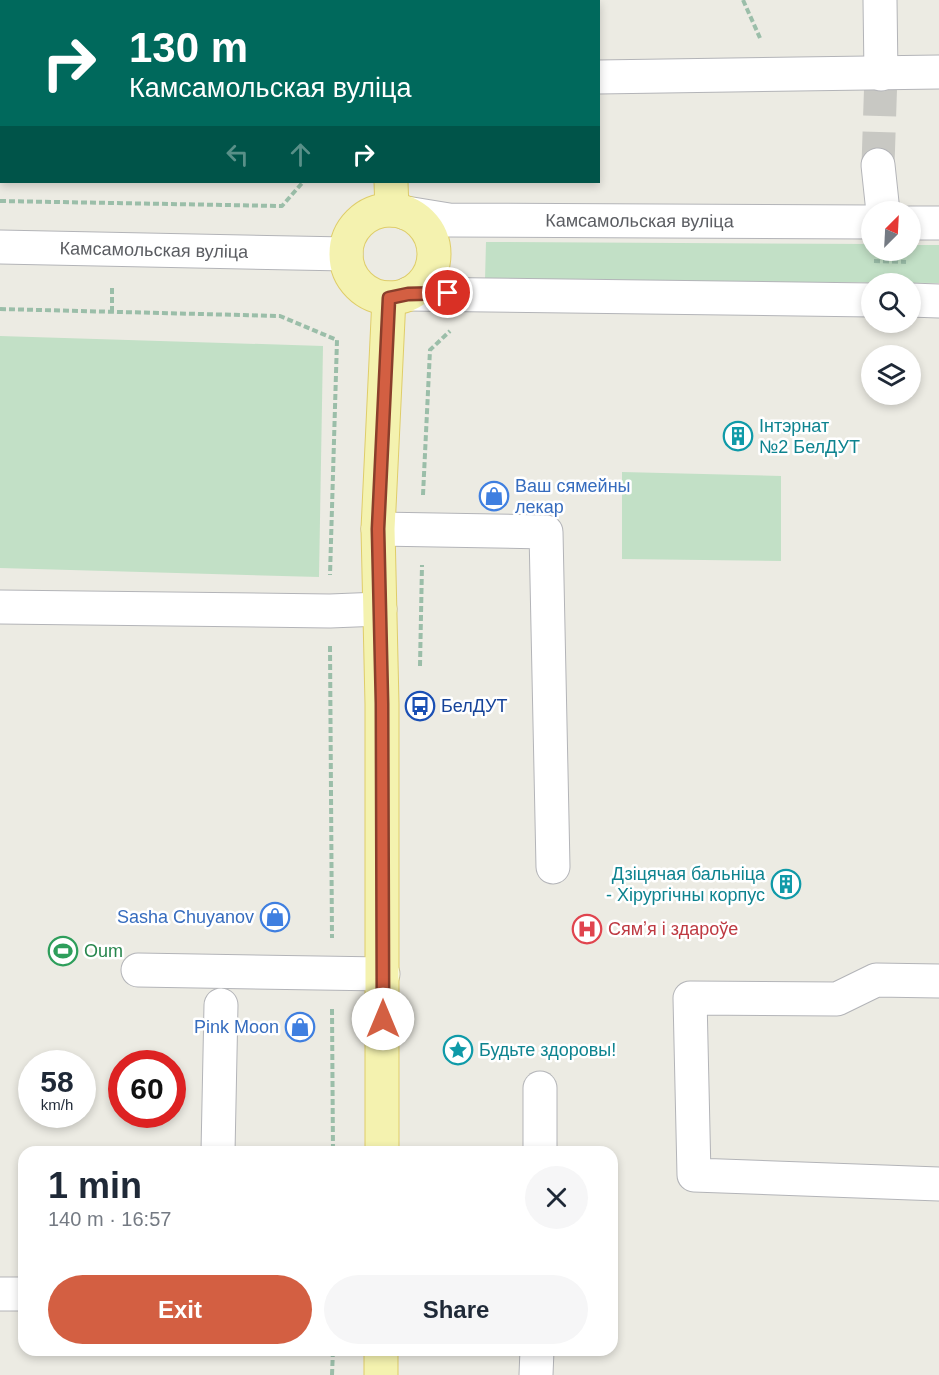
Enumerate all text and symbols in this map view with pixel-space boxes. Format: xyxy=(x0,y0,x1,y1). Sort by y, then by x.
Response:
icon: right xyxy=(30,24,108,102)
text: 130 m xyxy=(129,24,248,71)
text: Камсамольская вуліца xyxy=(129,73,412,103)
icon: left xyxy=(221,138,254,171)
icon: ahead xyxy=(284,138,317,171)
icon: right xyxy=(347,138,380,171)
north arrow xyxy=(861,201,921,261)
map controls xyxy=(861,201,921,405)
street label: Камсамольская вуліца xyxy=(545,210,735,231)
street label: Камсамольская вуліца xyxy=(60,238,249,262)
pin xyxy=(422,267,473,318)
button: search xyxy=(861,273,921,333)
icon: arrive xyxy=(431,276,464,309)
button: layers xyxy=(861,345,921,405)
place label: Інтэрнат №2 БелДУТ xyxy=(759,416,860,457)
building icon: Інтэрнат №2 БелДУТ xyxy=(722,420,754,452)
place label: Ваш сямейны лекар xyxy=(515,476,631,517)
shop icon: Ваш сямейны лекар xyxy=(478,480,510,512)
bus stop icon: БелДУТ xyxy=(404,690,436,722)
place label: БелДУТ xyxy=(441,696,508,716)
place label: Дзіцячая бальніца - Хірургічны корпус xyxy=(606,864,766,905)
building icon: Дзіцячая бальніца - Хірургічны корпус xyxy=(770,868,802,900)
shop icon: Sasha Chuyanov xyxy=(259,901,291,933)
place label: Sasha Chuyanov xyxy=(117,907,254,927)
hospital icon: Сямʼя і здароўе xyxy=(571,913,603,945)
place label: Сямʼя і здароўе xyxy=(608,919,738,939)
sports icon: Oum xyxy=(47,935,79,967)
place label: Oum xyxy=(84,941,123,961)
position arrow xyxy=(351,987,415,1051)
shop icon: Pink Moon xyxy=(284,1011,316,1043)
place label: Pink Moon xyxy=(194,1017,279,1037)
place icon: Будьте здоровы! xyxy=(442,1034,474,1066)
place label: Будьте здоровы! xyxy=(479,1040,616,1060)
speed limit sign: 60 xyxy=(108,1050,186,1128)
text: 58 xyxy=(40,1065,74,1098)
text: km/h xyxy=(41,1096,73,1113)
text: 1 min xyxy=(48,1165,142,1206)
button: close xyxy=(525,1166,588,1229)
text: 140 m · 16:57 xyxy=(48,1208,171,1230)
button: Exit xyxy=(48,1275,312,1344)
button: Share xyxy=(324,1275,588,1344)

